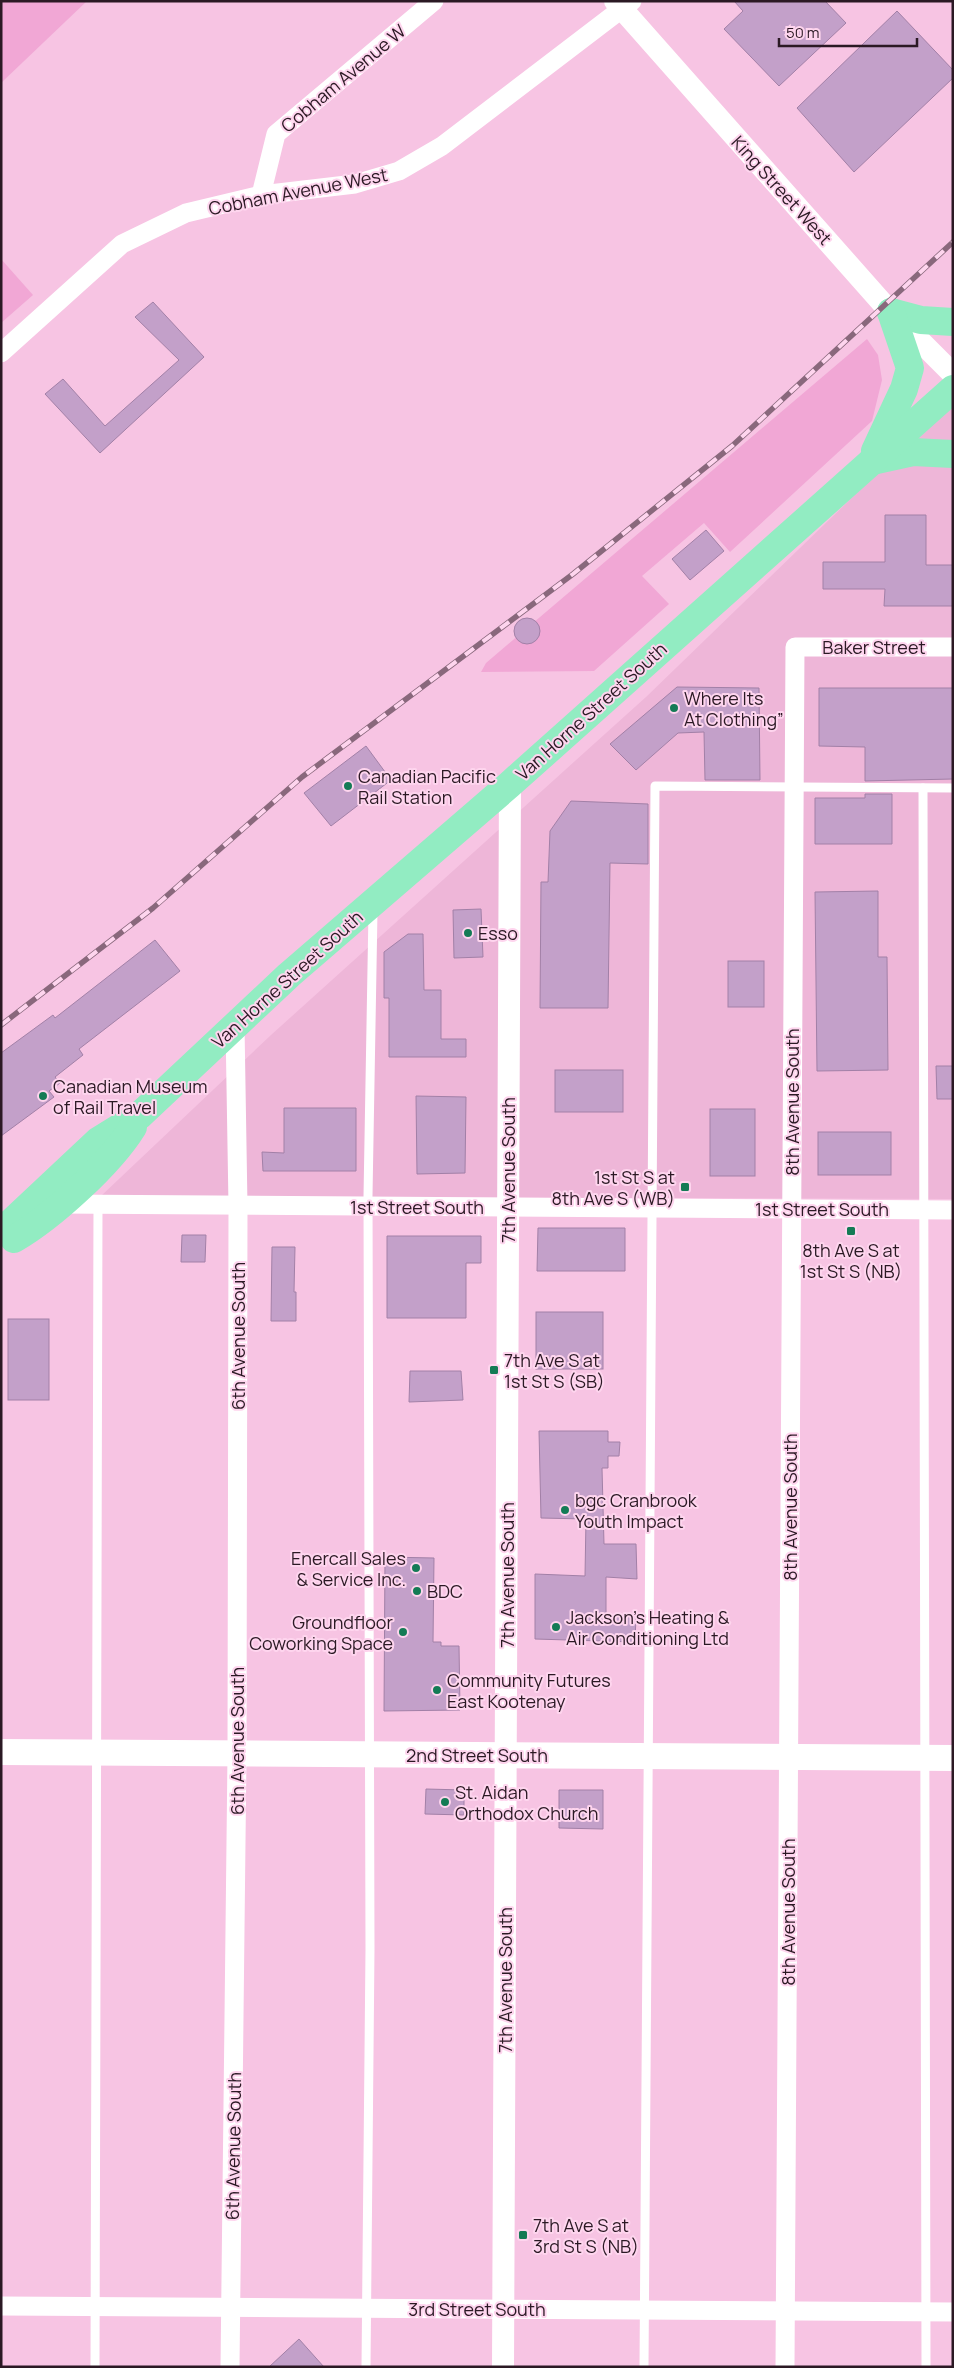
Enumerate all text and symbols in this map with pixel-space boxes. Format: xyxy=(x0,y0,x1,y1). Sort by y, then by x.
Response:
scale bar xyxy=(779,15,916,47)
street label: Cobham Avenue W xyxy=(276,19,411,137)
text: 50 m xyxy=(786,22,820,43)
street label: King Street West xyxy=(726,130,838,250)
street label: Cobham Avenue West xyxy=(206,162,390,220)
street label: Baker Street xyxy=(822,635,926,659)
street label: Van Horne Street South xyxy=(510,637,672,785)
place label: Where Its At Clothing” xyxy=(684,686,784,731)
marker: Where Its At Clothing” xyxy=(668,702,680,714)
place label: Canadian Pacific Rail Station xyxy=(358,764,496,809)
marker: Canadian Pacific Rail Station xyxy=(342,780,354,792)
street label: Van Horne Street South xyxy=(206,905,368,1053)
place label: Esso xyxy=(478,921,518,945)
marker: Esso xyxy=(462,927,474,939)
street label: 8th Avenue South xyxy=(780,1028,804,1176)
place label: Canadian Museum of Rail Travel xyxy=(53,1074,207,1119)
marker: Canadian Museum of Rail Travel xyxy=(37,1090,49,1102)
street label: 7th Avenue South xyxy=(496,1097,520,1243)
place label: 1st St S at 8th Ave S (WB) xyxy=(552,1165,675,1210)
marker: 1st St S at 8th Ave S (WB) xyxy=(679,1181,691,1193)
street label: 1st Street South xyxy=(350,1195,484,1219)
street label: 1st Street South xyxy=(755,1197,889,1221)
marker: 8th Ave S at 1st St S (NB) xyxy=(845,1225,857,1237)
place label: 8th Ave S at 1st St S (NB) xyxy=(800,1238,902,1283)
street label: 6th Avenue South xyxy=(226,1262,250,1410)
place label: 7th Ave S at 1st St S (SB) xyxy=(504,1348,605,1393)
marker: 7th Ave S at 1st St S (SB) xyxy=(488,1364,500,1376)
street label: 8th Avenue South xyxy=(778,1433,802,1581)
place label: bgc Cranbrook Youth Impact xyxy=(575,1488,698,1533)
street label: 7th Avenue South xyxy=(495,1502,519,1648)
marker: bgc Cranbrook Youth Impact xyxy=(559,1504,571,1516)
place label: Enercall Sales & Service Inc. xyxy=(291,1546,406,1591)
marker: Enercall Sales & Service Inc. xyxy=(410,1562,422,1574)
place label: BDC xyxy=(427,1579,463,1603)
marker: BDC xyxy=(411,1585,423,1597)
place label: Jackson’s Heating & Air Conditioning Ltd xyxy=(566,1605,730,1650)
place label: Groundfloor Coworking Space xyxy=(249,1610,393,1655)
marker: Jackson’s Heating & Air Conditioning Ltd xyxy=(550,1621,562,1633)
marker: Groundfloor Coworking Space xyxy=(397,1626,409,1638)
street label: 6th Avenue South xyxy=(225,1667,249,1815)
place label: Community Futures East Kootenay xyxy=(447,1668,611,1713)
marker: Community Futures East Kootenay xyxy=(431,1684,443,1696)
street label: 2nd Street South xyxy=(406,1743,548,1767)
place label: St. Aidan Orthodox Church xyxy=(455,1780,599,1825)
marker: St. Aidan Orthodox Church xyxy=(439,1796,451,1808)
street label: 8th Avenue South xyxy=(776,1838,800,1986)
street label: 7th Avenue South xyxy=(493,1907,517,2053)
street label: 6th Avenue South xyxy=(220,2072,246,2220)
place label: 7th Ave S at 3rd St S (NB) xyxy=(533,2213,639,2258)
marker: 7th Ave S at 3rd St S (NB) xyxy=(517,2229,529,2241)
street label: 3rd Street South xyxy=(408,2297,546,2321)

